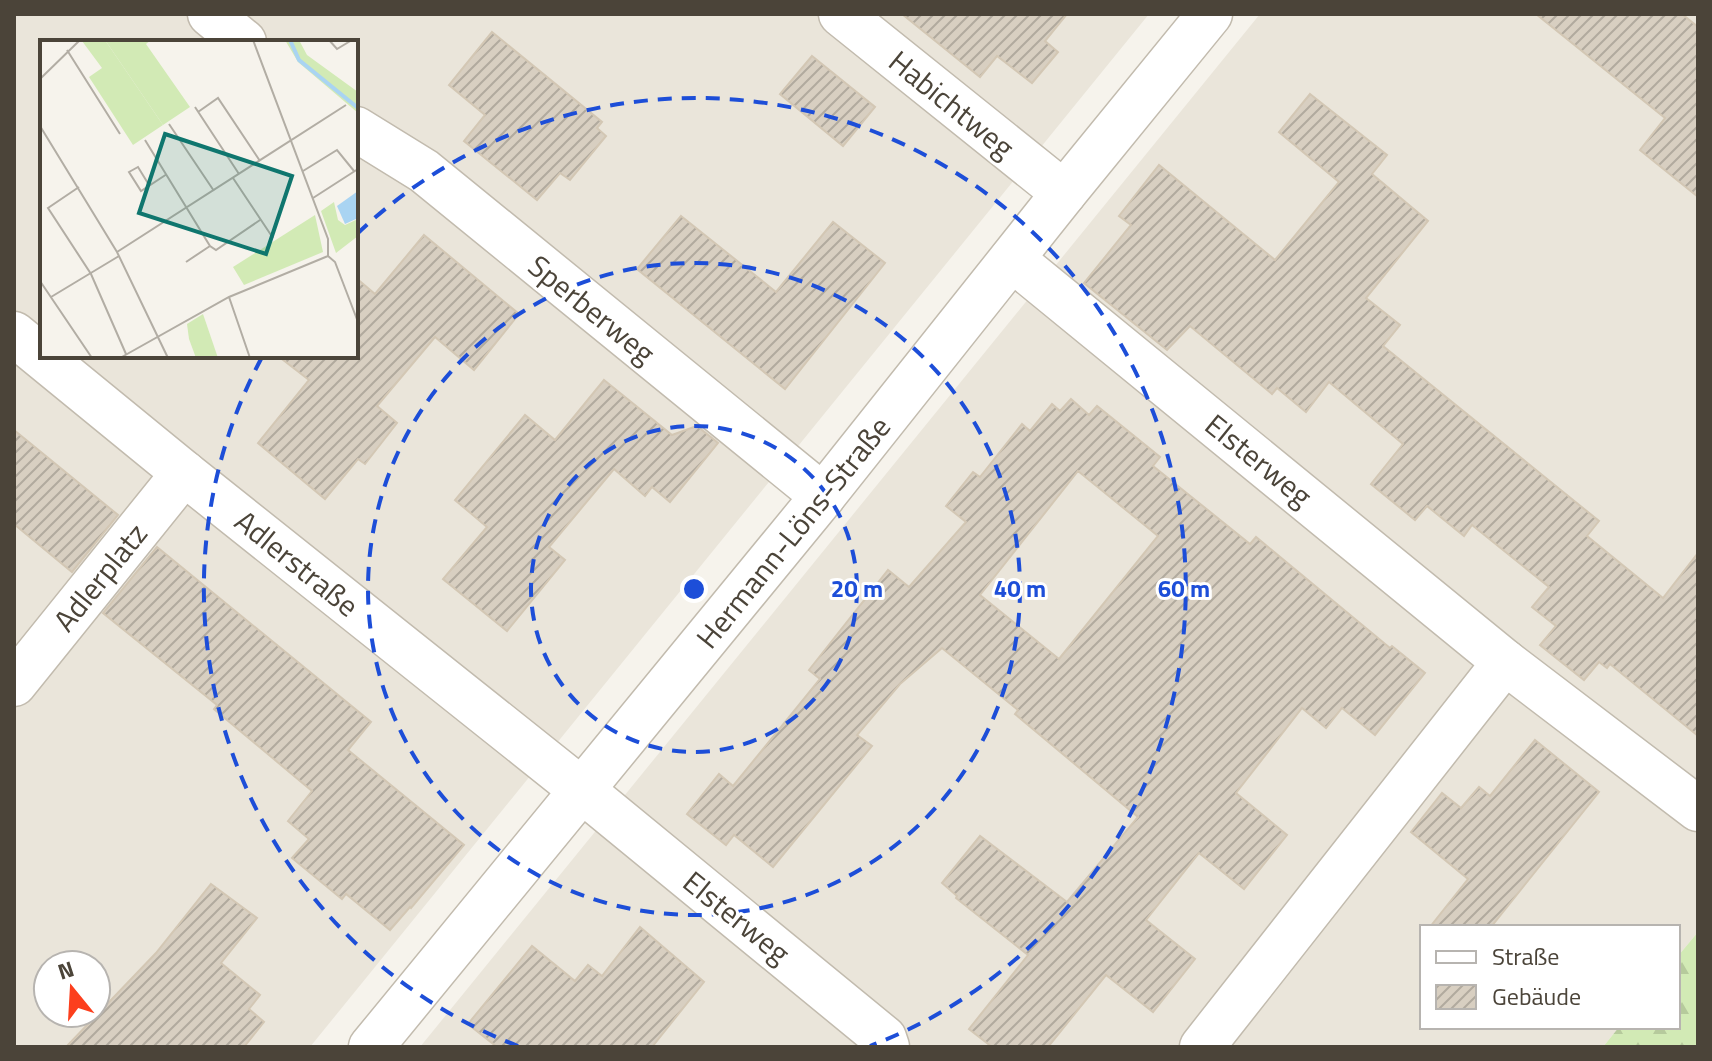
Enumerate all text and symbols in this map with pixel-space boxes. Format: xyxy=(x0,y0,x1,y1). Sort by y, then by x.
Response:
street label: Habichtweg xyxy=(879,39,1025,169)
inset map xyxy=(40,40,358,358)
street label: Sperberweg xyxy=(518,243,666,375)
street label: Elsterweg xyxy=(1195,402,1323,518)
street label: Hermann-Löns-Straße xyxy=(685,406,901,658)
street label: Adlerstraße xyxy=(225,498,369,628)
street label: Adlerplatz xyxy=(42,513,158,641)
text: 20 m xyxy=(831,570,883,606)
text: 40 m xyxy=(994,570,1046,606)
text: 60 m xyxy=(1158,570,1210,606)
centre of rings xyxy=(680,575,708,603)
street label: Elsterweg xyxy=(673,859,801,975)
legend xyxy=(1420,925,1680,1029)
text: Straße xyxy=(1492,938,1559,974)
north arrow xyxy=(32,949,112,1029)
text: N xyxy=(53,951,78,989)
text: Gebäude xyxy=(1492,978,1581,1014)

